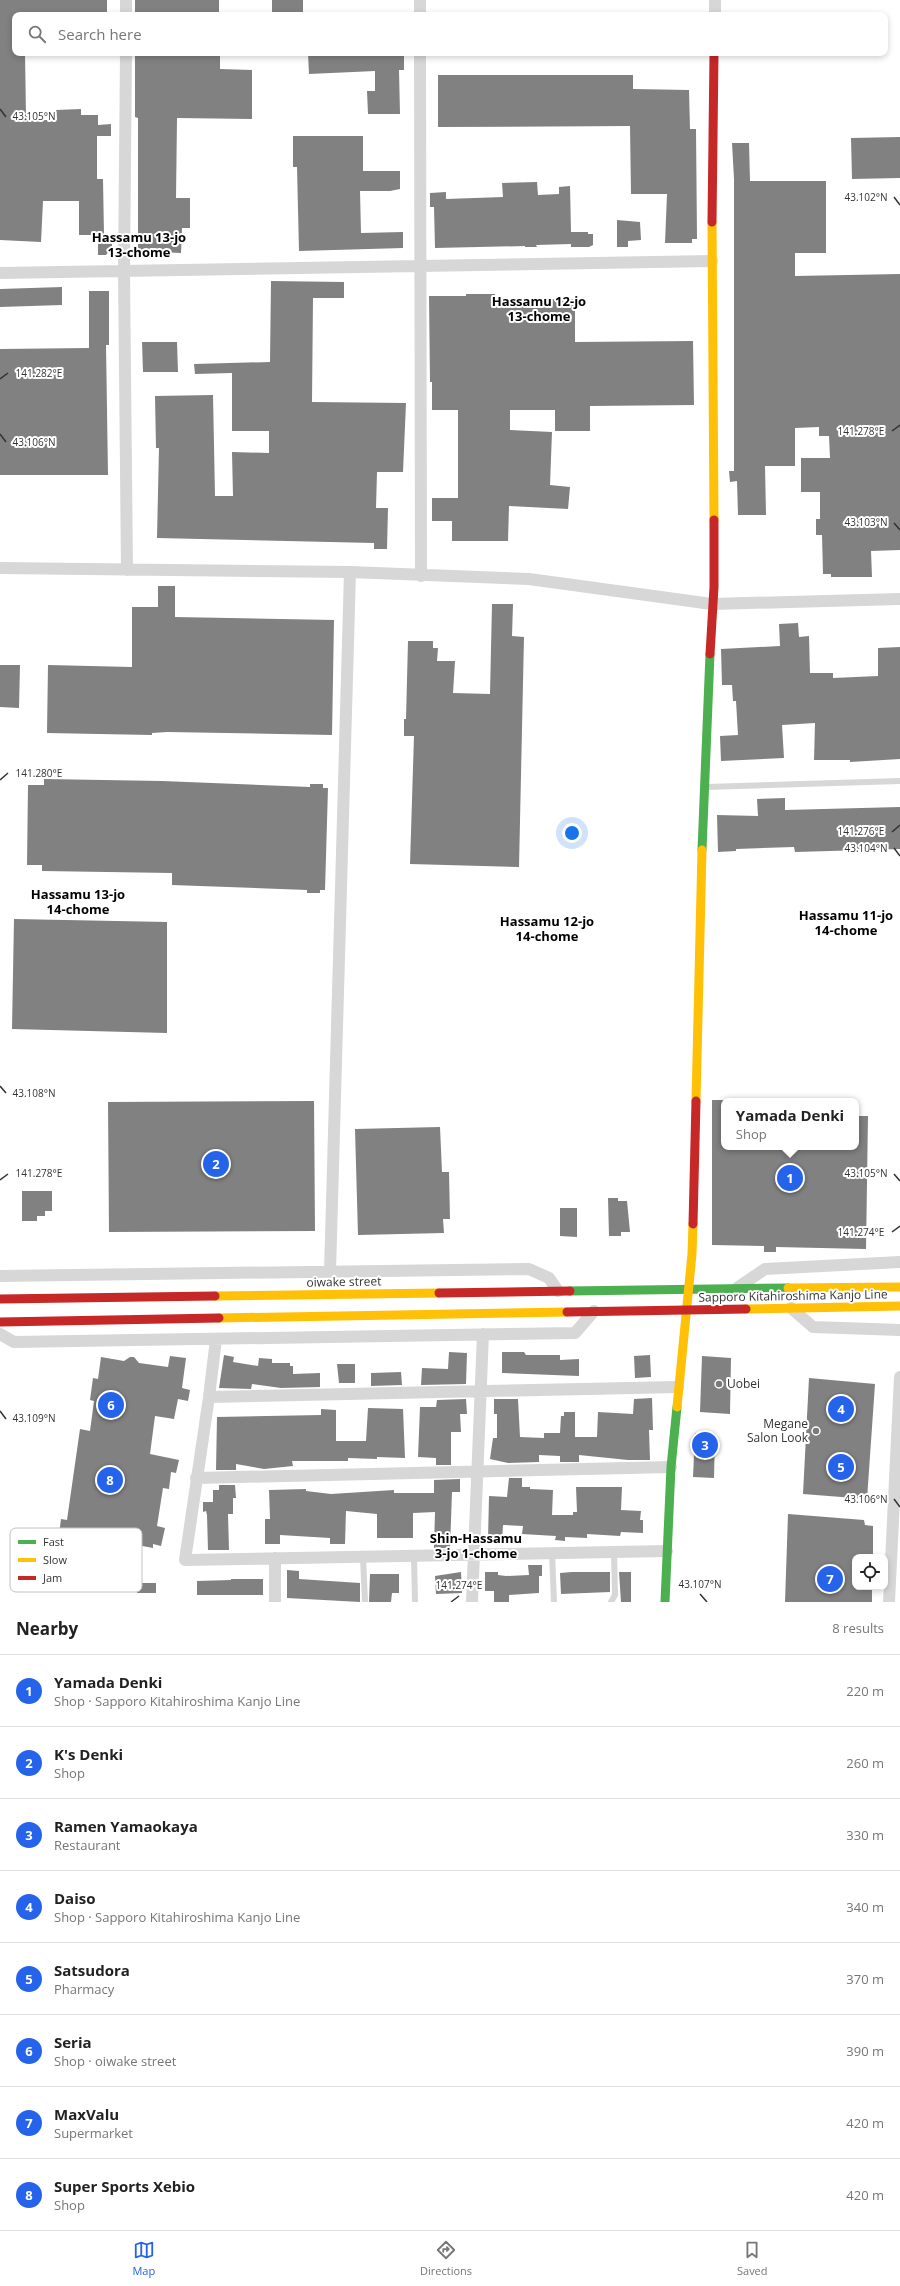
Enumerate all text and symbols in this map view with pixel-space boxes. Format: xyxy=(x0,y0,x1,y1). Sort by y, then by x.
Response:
search box xyxy=(12,12,888,56)
icon: search xyxy=(26,23,48,45)
text: Search here xyxy=(58,24,142,44)
text: 43.105°N xyxy=(12,109,56,123)
text: 43.102°N xyxy=(844,190,888,204)
district label: Hassamu 13-jo 13-chome xyxy=(92,228,186,261)
district label: Hassamu 12-jo 13-chome xyxy=(492,292,586,325)
text: 141.282°E xyxy=(16,366,62,380)
text: 141.278°E xyxy=(838,424,884,438)
text: 43.106°N xyxy=(12,435,56,449)
text: 43.103°N xyxy=(844,515,888,529)
text: 141.280°E xyxy=(16,766,62,780)
your location xyxy=(562,823,582,843)
text: 141.276°E xyxy=(838,824,884,838)
text: 43.104°N xyxy=(844,841,888,855)
district label: Hassamu 13-jo 14-chome xyxy=(31,885,125,918)
district label: Hassamu 11-jo 14-chome xyxy=(799,906,893,939)
district label: Hassamu 12-jo 14-chome xyxy=(500,912,594,945)
text: 43.108°N xyxy=(12,1086,56,1100)
popup xyxy=(721,1098,859,1150)
text: Yamada Denki xyxy=(736,1105,844,1125)
text: Shop xyxy=(736,1125,767,1143)
pin: 2 xyxy=(203,1149,229,1179)
pin: 1 xyxy=(777,1163,803,1193)
text: 141.278°E xyxy=(16,1166,62,1180)
text: 43.105°N xyxy=(844,1166,888,1180)
text: 141.274°E xyxy=(838,1225,884,1239)
street label: oiwake street xyxy=(306,1272,382,1291)
street label: Sapporo Kitahiroshima Kanjo Line xyxy=(698,1285,888,1306)
place label: Uobei xyxy=(727,1375,760,1392)
marker: Uobei xyxy=(714,1379,724,1389)
pin: 6 xyxy=(98,1390,124,1420)
pin: 4 xyxy=(828,1394,854,1424)
text: 43.109°N xyxy=(12,1411,56,1425)
place label: Megane Salon Look xyxy=(747,1415,809,1446)
marker: Megane Salon Look xyxy=(811,1426,821,1436)
pin: 3 xyxy=(692,1430,718,1460)
pin: 5 xyxy=(828,1452,854,1482)
pin: 8 xyxy=(97,1465,123,1495)
text: 43.106°N xyxy=(844,1492,888,1506)
legend xyxy=(10,1528,142,1592)
district label: Shin-Hassamu 3-jo 1-chome xyxy=(430,1529,522,1562)
text: Fast xyxy=(43,1534,64,1549)
text: Slow xyxy=(43,1552,67,1567)
map controls xyxy=(852,1554,888,1590)
button: locate xyxy=(852,1554,888,1590)
pin: 7 xyxy=(817,1564,843,1594)
text: Jam xyxy=(42,1570,62,1585)
text: 43.107°N xyxy=(678,1577,722,1591)
text: 141.274°E xyxy=(436,1578,482,1592)
text: Nearby xyxy=(16,1617,78,1640)
text: 8 results xyxy=(832,1619,884,1637)
text: Yamada Denki xyxy=(54,1672,162,1692)
text: 1 xyxy=(25,1682,33,1700)
text: 220 m xyxy=(846,1682,884,1700)
text: Shop · Sapporo Kitahiroshima Kanjo Line xyxy=(54,1692,300,1710)
text: K's Denki xyxy=(54,1744,123,1764)
text: 2 xyxy=(25,1754,33,1772)
text: 260 m xyxy=(846,1754,884,1772)
text: Shop xyxy=(54,1764,85,1782)
text: Ramen Yamaokaya xyxy=(54,1816,198,1836)
text: 3 xyxy=(25,1826,33,1844)
text: 330 m xyxy=(846,1826,884,1844)
text: Restaurant xyxy=(54,1836,121,1854)
text: Daiso xyxy=(54,1888,95,1908)
text: 4 xyxy=(25,1898,33,1916)
text: 340 m xyxy=(846,1898,884,1916)
text: Shop · Sapporo Kitahiroshima Kanjo Line xyxy=(54,1908,300,1926)
text: Satsudora xyxy=(54,1960,130,1980)
text: 5 xyxy=(25,1970,33,1988)
text: 370 m xyxy=(846,1970,884,1988)
text: Pharmacy xyxy=(54,1980,114,1998)
text: Seria xyxy=(54,2032,92,2052)
text: 6 xyxy=(25,2042,33,2060)
text: 390 m xyxy=(846,2042,884,2060)
text: Shop · oiwake street xyxy=(54,2052,176,2070)
text: MaxValu xyxy=(54,2104,119,2124)
text: 7 xyxy=(25,2114,33,2132)
text: 420 m xyxy=(846,2114,884,2132)
text: Supermarket xyxy=(54,2124,133,2142)
text: Super Sports Xebio xyxy=(54,2176,195,2196)
text: 8 xyxy=(25,2186,33,2204)
text: 420 m xyxy=(846,2186,884,2204)
text: Shop xyxy=(54,2196,85,2214)
tab: Map xyxy=(132,2239,155,2278)
tab: Directions xyxy=(420,2239,472,2278)
tab: Saved xyxy=(737,2239,768,2278)

